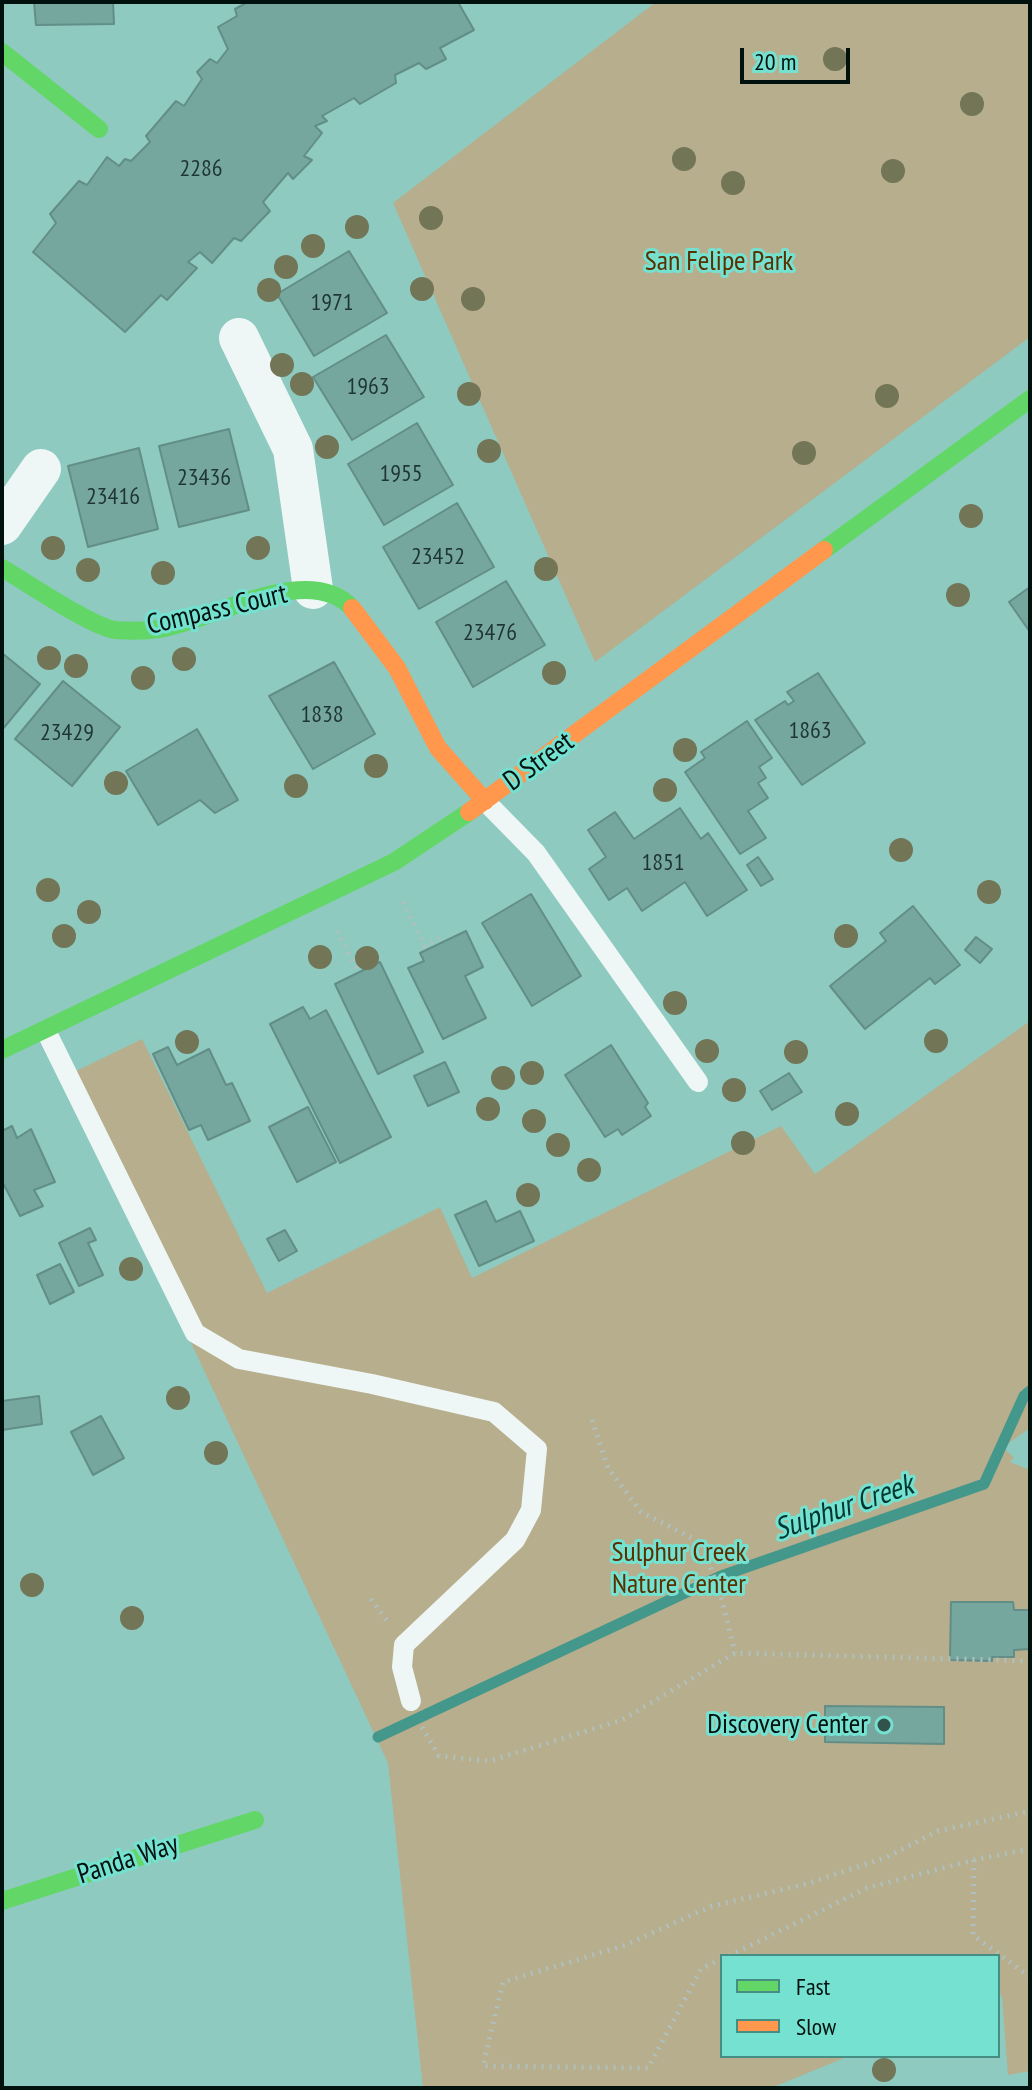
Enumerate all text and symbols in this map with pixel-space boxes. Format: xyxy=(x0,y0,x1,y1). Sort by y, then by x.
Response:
scale bar xyxy=(744,32,854,82)
text: 20 m xyxy=(754,46,796,77)
house number: 2286 xyxy=(179,155,223,183)
park label: San Felipe Park xyxy=(645,245,793,279)
house number: 1971 xyxy=(310,289,354,317)
house number: 1963 xyxy=(346,373,390,401)
house number: 1955 xyxy=(379,460,423,488)
house number: 23436 xyxy=(177,464,231,492)
house number: 23416 xyxy=(86,483,140,511)
house number: 23452 xyxy=(411,543,465,571)
street label: Compass Court xyxy=(144,578,290,642)
house number: 23476 xyxy=(463,619,517,647)
house number: 1838 xyxy=(300,701,344,729)
house number: 1863 xyxy=(788,717,832,745)
house number: 23429 xyxy=(40,719,94,747)
street label: D Street xyxy=(497,725,581,799)
house number: 1851 xyxy=(641,849,685,877)
water label: Sulphur Creek xyxy=(770,1467,918,1549)
park label: Sulphur Creek Nature Center xyxy=(612,1536,746,1602)
place label: Discovery Center xyxy=(707,1708,868,1742)
marker: Discovery Center xyxy=(875,1716,893,1734)
street label: Panda Way xyxy=(73,1828,183,1892)
legend xyxy=(720,1954,1000,2058)
text: Fast xyxy=(796,1971,830,2002)
text: Slow xyxy=(796,2011,836,2042)

